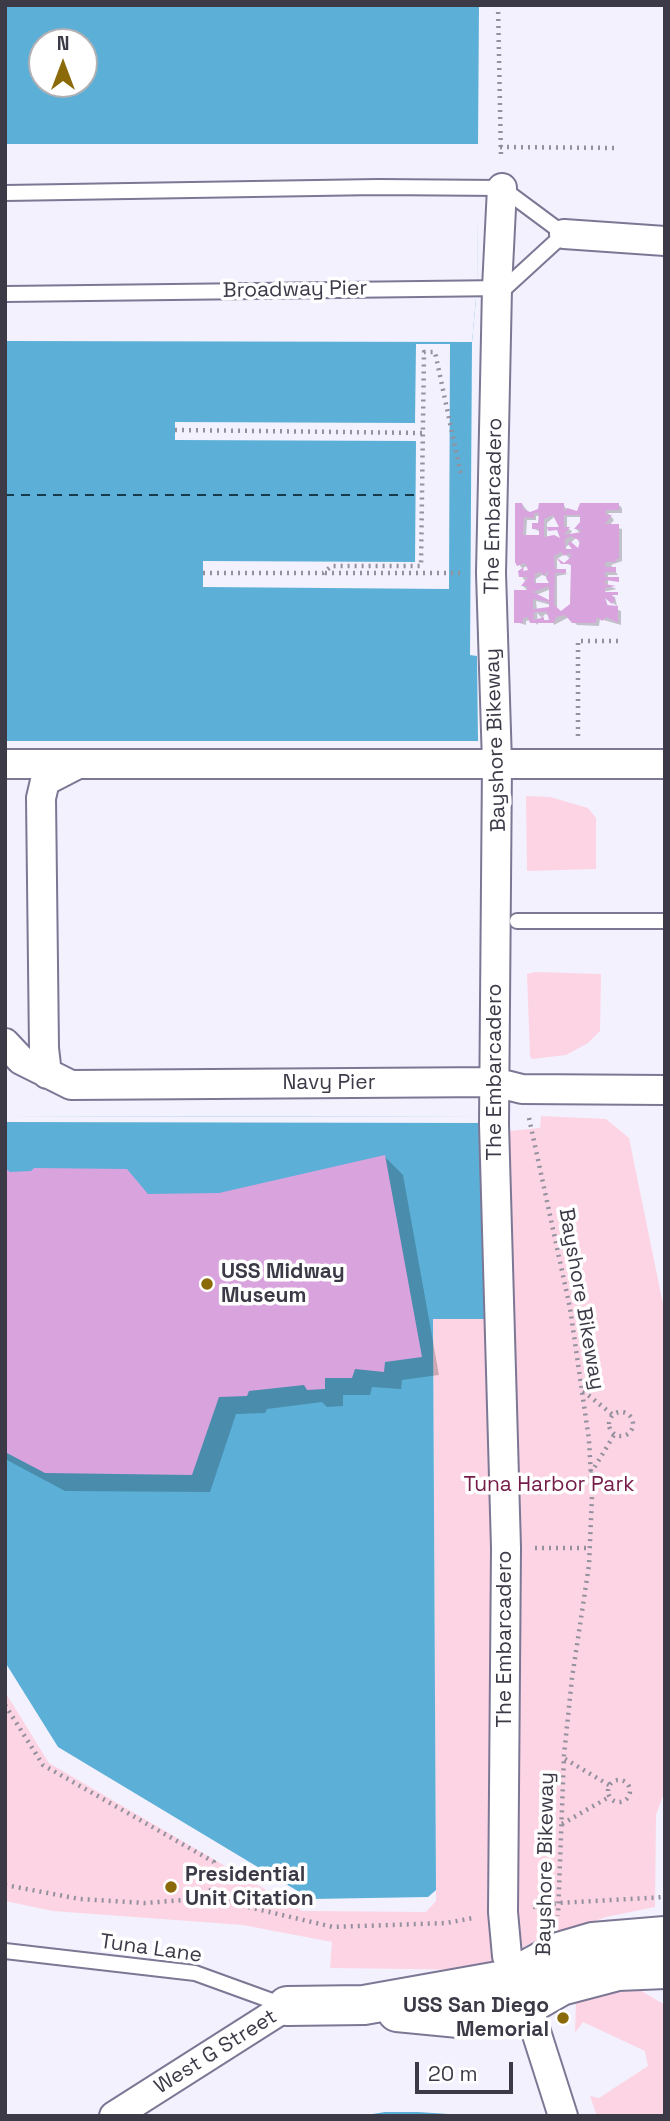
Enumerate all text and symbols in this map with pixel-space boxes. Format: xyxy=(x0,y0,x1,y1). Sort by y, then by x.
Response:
north arrow xyxy=(28,28,98,98)
text: N xyxy=(57,31,69,56)
street label: Broadway Pier xyxy=(223,276,367,304)
street label: The Embarcadero xyxy=(480,417,508,595)
street label: Bayshore Bikeway xyxy=(480,648,512,832)
street label: The Embarcadero xyxy=(482,984,508,1160)
street label: Navy Pier xyxy=(282,1070,376,1096)
street label: Bayshore Bikeway xyxy=(553,1206,609,1392)
place label: USS Midway Museum xyxy=(221,1259,345,1309)
marker: USS Midway Museum xyxy=(199,1276,215,1292)
park label: Tuna Harbor Park xyxy=(463,1472,635,1498)
street label: The Embarcadero xyxy=(492,1551,518,1727)
street label: Bayshore Bikeway xyxy=(532,1772,560,1956)
place label: Presidential Unit Citation xyxy=(185,1862,314,1912)
marker: Presidential Unit Citation xyxy=(163,1879,179,1895)
street label: Tuna Lane xyxy=(98,1929,204,1969)
place label: USS San Diego Memorial xyxy=(403,1993,549,2043)
street label: West G Street xyxy=(150,2004,282,2100)
marker: USS San Diego Memorial xyxy=(555,2010,571,2026)
scale bar xyxy=(418,2048,516,2092)
text: 20 m xyxy=(428,2060,478,2087)

